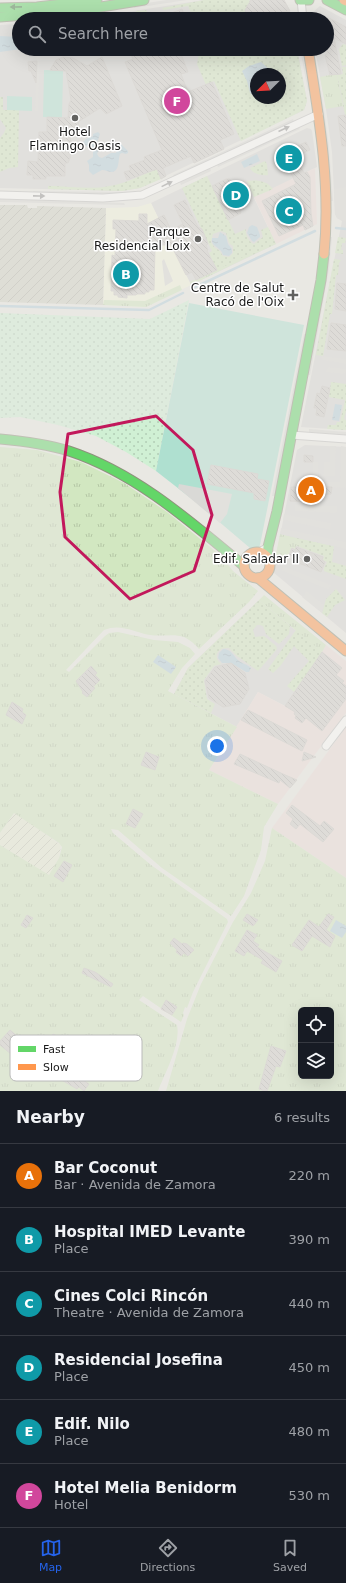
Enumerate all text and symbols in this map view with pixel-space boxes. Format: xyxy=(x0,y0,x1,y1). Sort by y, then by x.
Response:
one-way arrow xyxy=(10,4,22,11)
search box xyxy=(12,12,334,56)
icon: search xyxy=(26,23,48,45)
text: Search here xyxy=(58,25,148,43)
north arrow xyxy=(250,68,286,104)
pin: F xyxy=(164,86,190,116)
marker: Hotel Flamingo Oasis xyxy=(70,113,80,123)
place label: Hotel Flamingo Oasis xyxy=(29,125,121,153)
one-way arrow xyxy=(279,126,290,132)
pin: E xyxy=(276,143,302,173)
pin: D xyxy=(223,180,249,210)
one-way arrow xyxy=(161,181,172,188)
one-way arrow xyxy=(33,193,46,199)
pin: C xyxy=(276,196,302,226)
place label: Parque Residencial Loix xyxy=(94,225,190,253)
marker: Parque Residencial Loix xyxy=(193,234,203,244)
pin: B xyxy=(113,259,139,289)
place label: Centre de Salut Racó de l'Oix xyxy=(191,281,284,309)
marker: Centre de Salut Racó de l'Oix xyxy=(287,289,299,301)
pin: A xyxy=(298,475,324,505)
place label: Edif. Saladar II xyxy=(213,552,299,566)
marker: Edif. Saladar II xyxy=(302,554,312,564)
your location xyxy=(207,736,227,756)
map controls xyxy=(298,1007,334,1079)
button: locate xyxy=(298,1007,334,1043)
legend xyxy=(10,1035,142,1081)
text: Fast xyxy=(43,1043,66,1056)
button: layers xyxy=(298,1043,334,1079)
text: Slow xyxy=(43,1061,69,1074)
text: Nearby xyxy=(16,1107,85,1127)
text: 6 results xyxy=(274,1110,330,1125)
text: Bar Coconut xyxy=(54,1159,157,1177)
text: A xyxy=(24,1168,34,1183)
text: 220 m xyxy=(288,1168,330,1183)
text: Bar · Avenida de Zamora xyxy=(54,1177,216,1192)
text: Hospital IMED Levante xyxy=(54,1223,245,1241)
text: B xyxy=(24,1232,34,1247)
text: 390 m xyxy=(288,1232,330,1247)
text: Place xyxy=(54,1241,89,1256)
text: Cines Colci Rincón xyxy=(54,1287,208,1305)
text: C xyxy=(24,1296,34,1311)
text: 440 m xyxy=(288,1296,330,1311)
text: Theatre · Avenida de Zamora xyxy=(54,1305,244,1320)
text: Residencial Josefina xyxy=(54,1351,223,1369)
text: D xyxy=(24,1360,34,1375)
text: 450 m xyxy=(288,1360,330,1375)
text: Place xyxy=(54,1369,89,1384)
text: Edif. Nilo xyxy=(54,1415,130,1433)
text: E xyxy=(25,1424,33,1439)
text: 480 m xyxy=(288,1424,330,1439)
text: Place xyxy=(54,1433,89,1448)
text: Hotel Melia Benidorm xyxy=(54,1479,237,1497)
text: F xyxy=(25,1488,33,1503)
text: 530 m xyxy=(288,1488,330,1503)
text: Hotel xyxy=(54,1497,88,1512)
tab: Map xyxy=(39,1537,62,1574)
tab: Directions xyxy=(140,1537,195,1574)
tab: Saved xyxy=(273,1537,307,1574)

